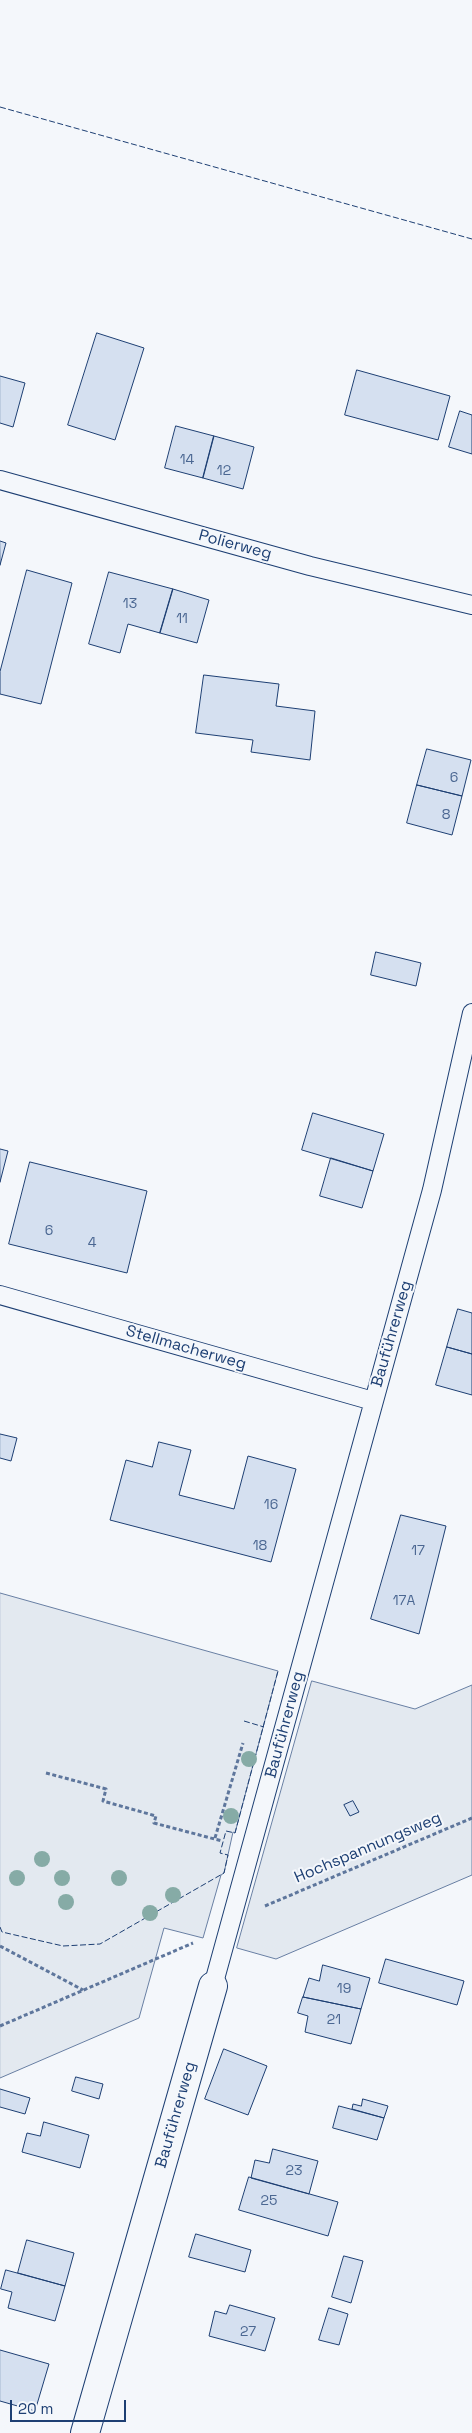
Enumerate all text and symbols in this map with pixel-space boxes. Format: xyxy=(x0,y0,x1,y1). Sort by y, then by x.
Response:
house number: 14 xyxy=(180,452,194,468)
house number: 12 xyxy=(217,463,231,479)
street label: Polierweg xyxy=(196,526,274,564)
house number: 13 xyxy=(123,596,137,612)
house number: 11 xyxy=(176,611,188,627)
house number: 6 xyxy=(450,770,458,786)
house number: 8 xyxy=(442,807,450,823)
house number: 6 xyxy=(45,1223,53,1239)
house number: 4 xyxy=(88,1235,96,1251)
street label: Bauführerweg xyxy=(368,1279,416,1389)
street label: Stellmacherweg xyxy=(124,1322,248,1374)
house number: 16 xyxy=(264,1497,278,1513)
house number: 18 xyxy=(253,1538,267,1554)
house number: 17 xyxy=(411,1543,425,1559)
house number: 17A xyxy=(393,1593,415,1609)
street label: Bauführerweg xyxy=(262,1670,308,1780)
street label: Hochspannungsweg xyxy=(292,1808,444,1888)
house number: 19 xyxy=(337,1981,351,1997)
house number: 21 xyxy=(327,2012,341,2028)
street label: Bauführerweg xyxy=(152,2060,200,2170)
house number: 23 xyxy=(286,2163,302,2179)
house number: 25 xyxy=(261,2193,277,2209)
house number: 27 xyxy=(240,2324,256,2340)
scale bar xyxy=(12,2390,129,2422)
text: 20 m xyxy=(18,2399,53,2418)

